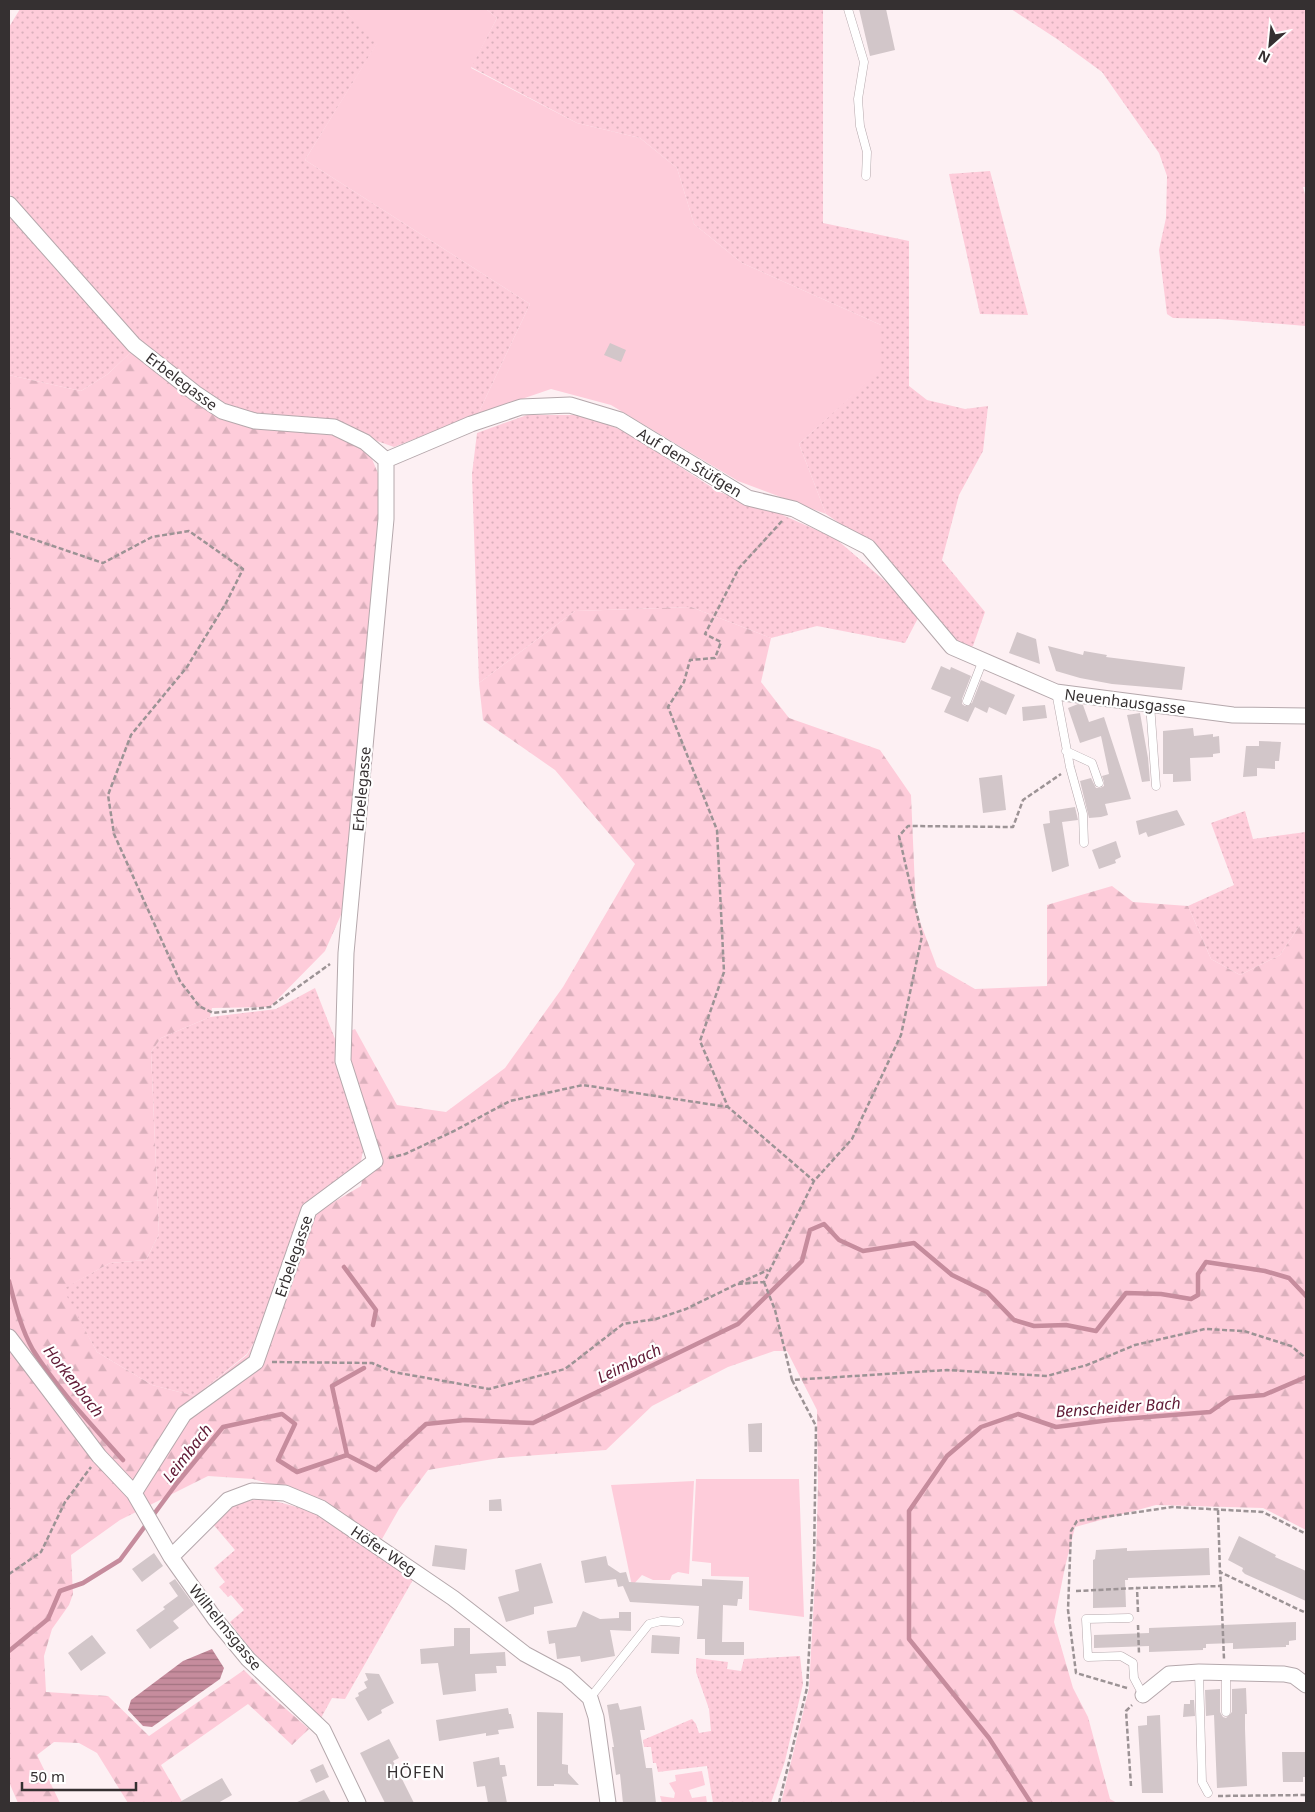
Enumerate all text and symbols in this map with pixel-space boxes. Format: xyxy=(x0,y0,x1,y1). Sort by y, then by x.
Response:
north arrow xyxy=(1245,20,1295,70)
text: N xyxy=(1254,46,1273,68)
street label: Erbelegasse xyxy=(142,347,222,415)
street label: Auf dem Stüfgen xyxy=(634,423,746,501)
street label: Neuenhausgasse xyxy=(1063,684,1187,718)
street label: Erbelegasse xyxy=(347,746,375,832)
street label: Erbelegasse xyxy=(270,1213,316,1299)
water label: Leimbach xyxy=(593,1338,665,1388)
water label: Horkenbach xyxy=(39,1340,109,1422)
water label: Benscheider Bach xyxy=(1055,1392,1181,1422)
water label: Leimbach xyxy=(157,1419,217,1487)
street label: Höfer Weg xyxy=(347,1521,421,1579)
street label: Wilhelmsgasse xyxy=(185,1580,267,1674)
scale bar xyxy=(22,1760,136,1792)
district label: HÖFEN xyxy=(387,1761,445,1783)
text: 50 m xyxy=(30,1766,65,1786)

